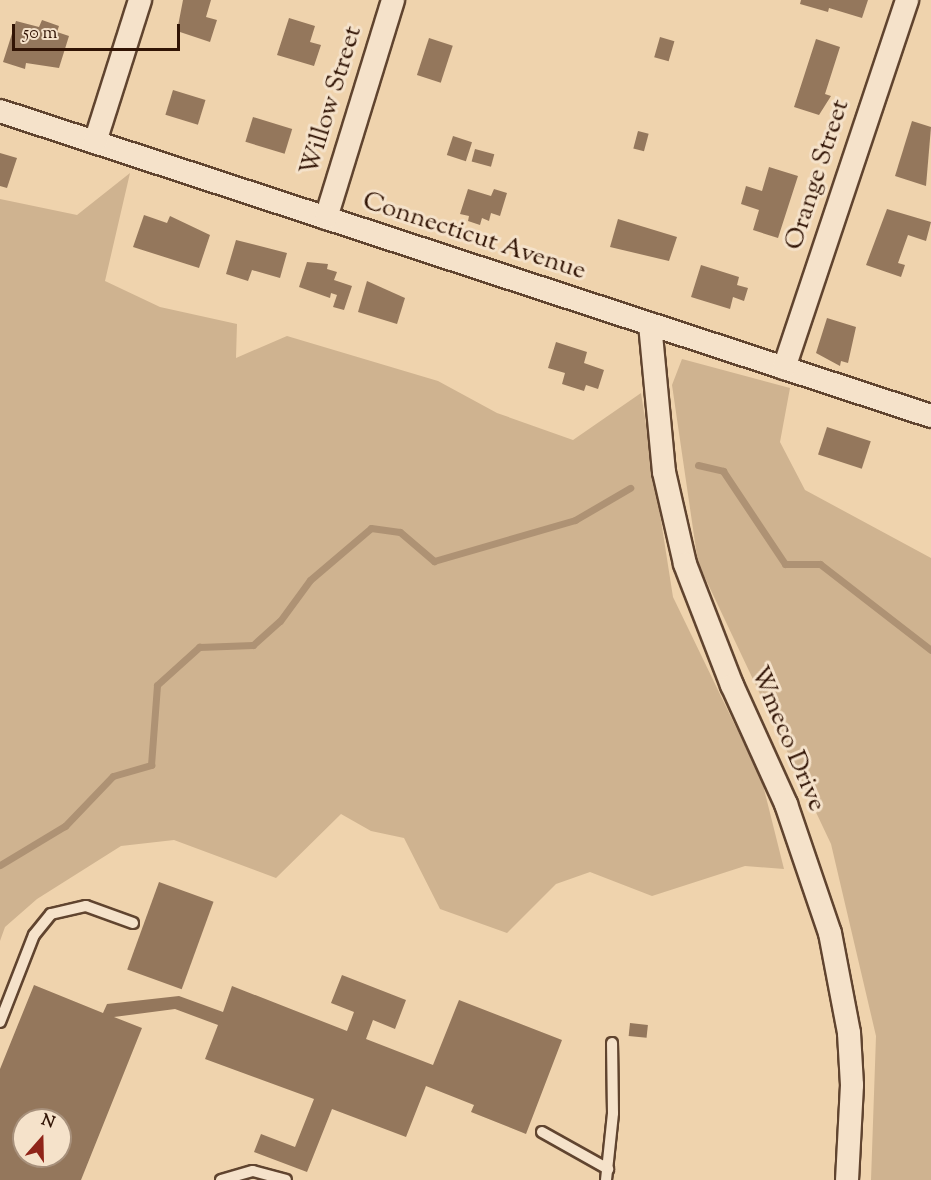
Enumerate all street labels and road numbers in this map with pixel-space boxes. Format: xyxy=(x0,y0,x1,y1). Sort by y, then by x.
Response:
street label: Willow Street xyxy=(294,23,370,179)
street label: Orange Street xyxy=(779,96,857,254)
street label: Connecticut Avenue xyxy=(358,186,590,288)
street label: Wmeco Drive xyxy=(742,662,832,816)

